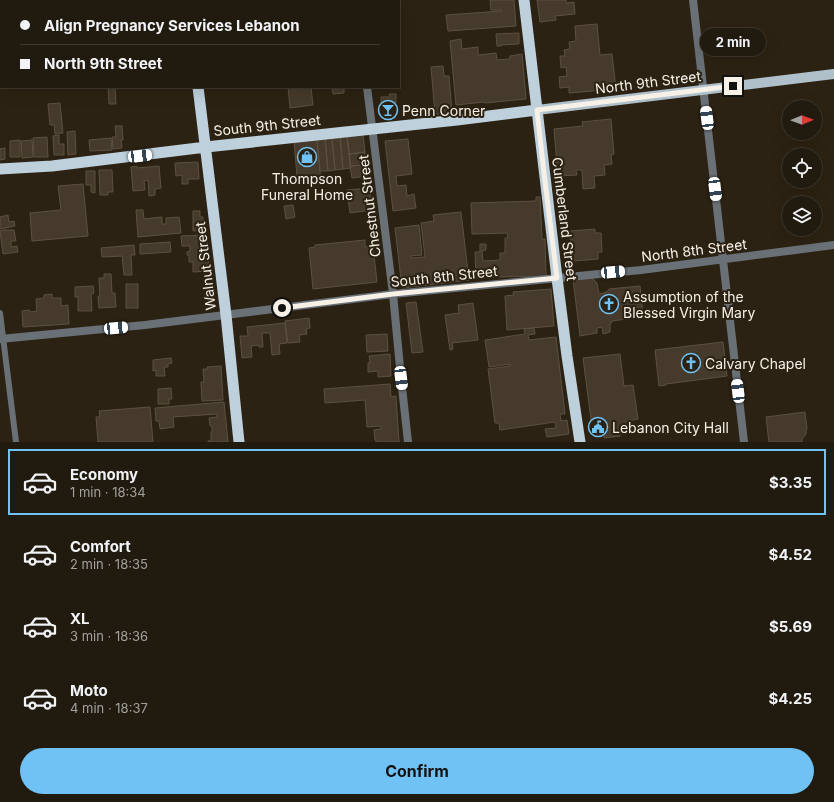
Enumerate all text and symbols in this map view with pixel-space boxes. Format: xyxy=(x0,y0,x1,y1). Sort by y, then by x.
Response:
text: Align Pregnancy Services Lebanon xyxy=(44,16,300,35)
callout: 2 min xyxy=(700,28,766,56)
text: 2 min xyxy=(716,34,750,50)
text: North 9th Street xyxy=(44,54,162,73)
street label: North 9th Street xyxy=(594,67,702,97)
route end xyxy=(724,77,742,95)
bar icon: Penn Corner xyxy=(377,99,399,121)
north arrow xyxy=(782,100,822,140)
map controls xyxy=(782,100,822,236)
place label: Penn Corner xyxy=(402,102,485,119)
car xyxy=(700,105,714,131)
street label: South 9th Street xyxy=(213,111,322,139)
shop icon: Thompson Funeral Home xyxy=(296,146,318,168)
button: locate xyxy=(782,148,822,188)
car xyxy=(127,149,153,163)
street label: Chestnut Street xyxy=(354,153,384,258)
street label: Cumberland Street xyxy=(549,156,581,282)
place label: Thompson Funeral Home xyxy=(261,170,353,203)
car xyxy=(708,176,722,202)
button: layers xyxy=(782,196,822,236)
street label: Walnut Street xyxy=(191,220,219,311)
street label: North 8th Street xyxy=(640,235,748,265)
street label: South 8th Street xyxy=(390,262,499,290)
car xyxy=(601,265,625,279)
place label: Assumption of the Blessed Virgin Mary xyxy=(623,288,755,321)
church icon: Assumption of the Blessed Virgin Mary xyxy=(598,293,620,315)
route start xyxy=(273,299,291,317)
car xyxy=(104,321,128,335)
church icon: Calvary Chapel xyxy=(680,352,702,374)
place label: Calvary Chapel xyxy=(705,355,806,372)
car xyxy=(394,365,408,391)
car xyxy=(731,378,745,404)
public building icon: Lebanon City Hall xyxy=(587,416,609,438)
place label: Lebanon City Hall xyxy=(612,419,729,436)
icon: car xyxy=(22,464,58,500)
text: Economy xyxy=(70,465,138,484)
text: $3.35 xyxy=(769,473,812,492)
text: 1 min · 18:34 xyxy=(70,484,146,500)
icon: car xyxy=(22,536,58,572)
text: Comfort xyxy=(70,537,131,556)
text: $4.52 xyxy=(769,545,812,564)
text: 2 min · 18:35 xyxy=(70,556,148,572)
icon: car xyxy=(22,608,58,644)
text: XL xyxy=(70,609,90,628)
text: $5.69 xyxy=(769,617,812,636)
text: 3 min · 18:36 xyxy=(70,628,148,644)
icon: car xyxy=(22,680,58,716)
text: Moto xyxy=(70,681,108,700)
text: $4.25 xyxy=(768,689,812,708)
text: 4 min · 18:37 xyxy=(70,700,148,716)
button: Confirm xyxy=(20,748,814,794)

